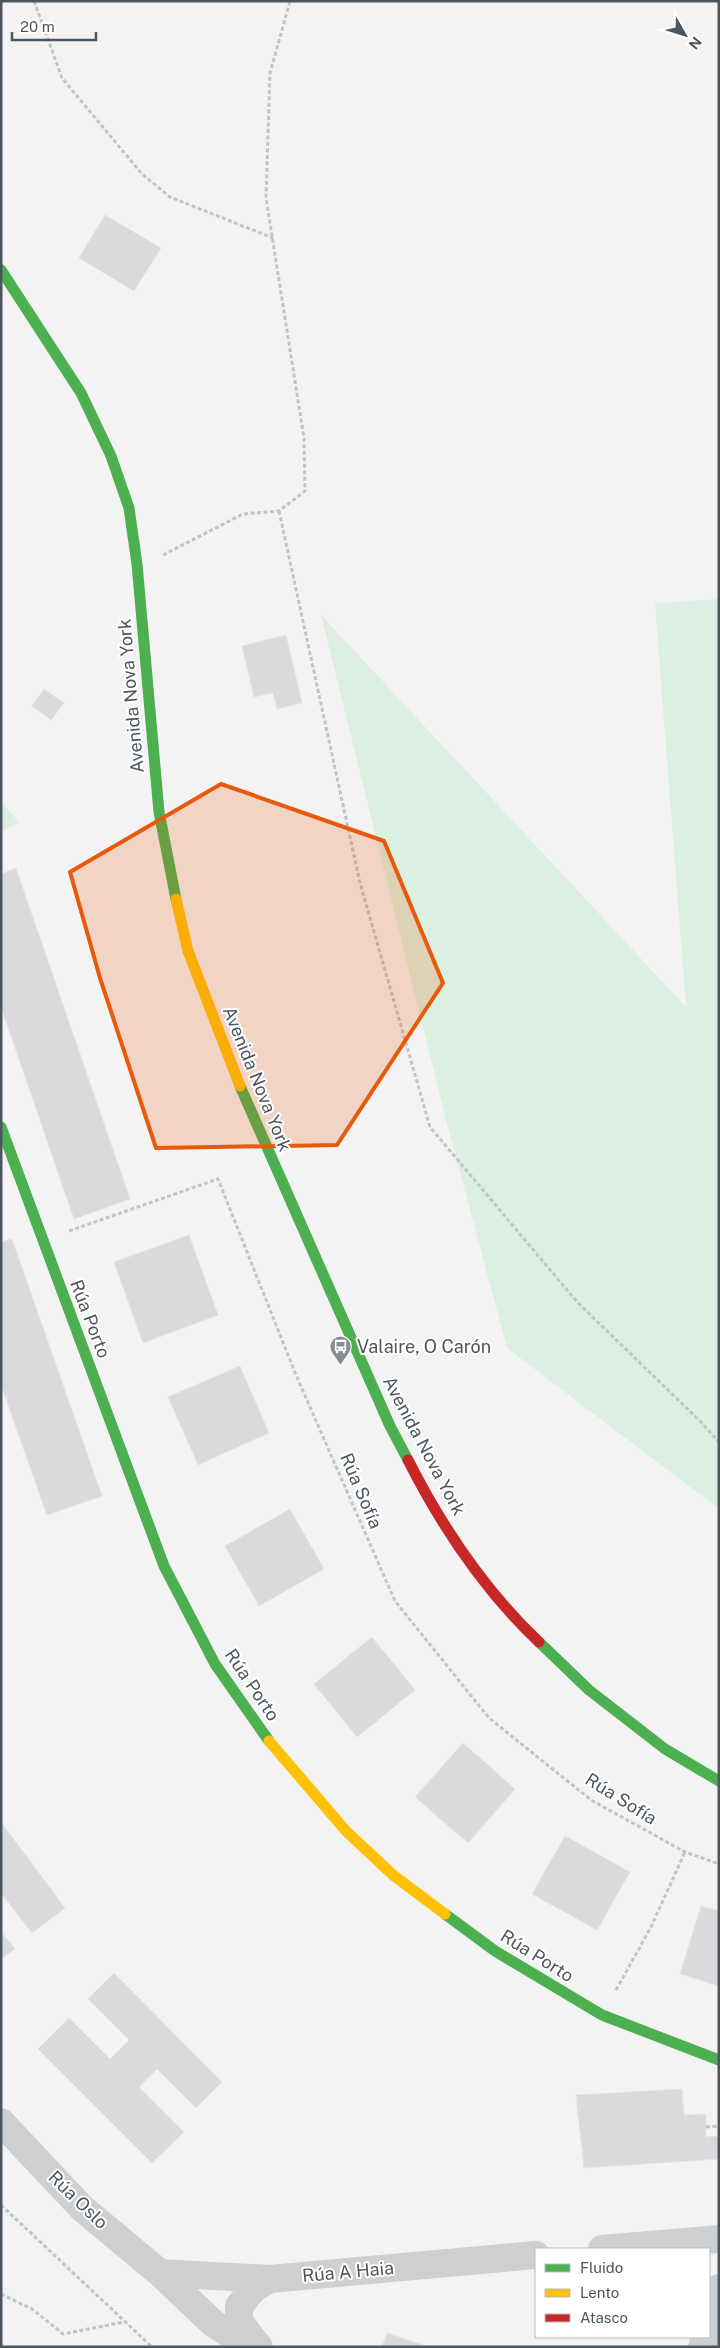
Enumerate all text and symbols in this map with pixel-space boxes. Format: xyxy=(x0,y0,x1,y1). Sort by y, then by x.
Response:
scale bar xyxy=(12,10,96,42)
north arrow xyxy=(660,10,710,60)
text: 20 m xyxy=(20,18,55,35)
text: N xyxy=(685,34,705,52)
street label: Avenida Nova York xyxy=(113,618,148,774)
street label: Avenida Nova York xyxy=(219,1003,296,1154)
street label: Rúa Porto xyxy=(66,1277,115,1361)
bus stop icon: Valaire, O Carón xyxy=(329,1335,353,1366)
place label: Valaire, O Carón xyxy=(357,1336,491,1357)
street label: Avenida Nova York xyxy=(379,1373,470,1519)
street label: Rúa Sofía xyxy=(336,1450,387,1532)
street label: Rúa Porto xyxy=(221,1645,284,1725)
street label: Rúa Sofía xyxy=(582,1768,661,1829)
street label: Rúa Porto xyxy=(497,1925,578,1986)
street label: Rúa Oslo xyxy=(44,2166,112,2233)
legend xyxy=(535,2248,710,2338)
street label: Rúa A Haia xyxy=(301,2257,395,2286)
text: Fluido xyxy=(580,2259,623,2276)
text: Lento xyxy=(580,2284,619,2301)
text: Atasco xyxy=(580,2309,628,2326)

